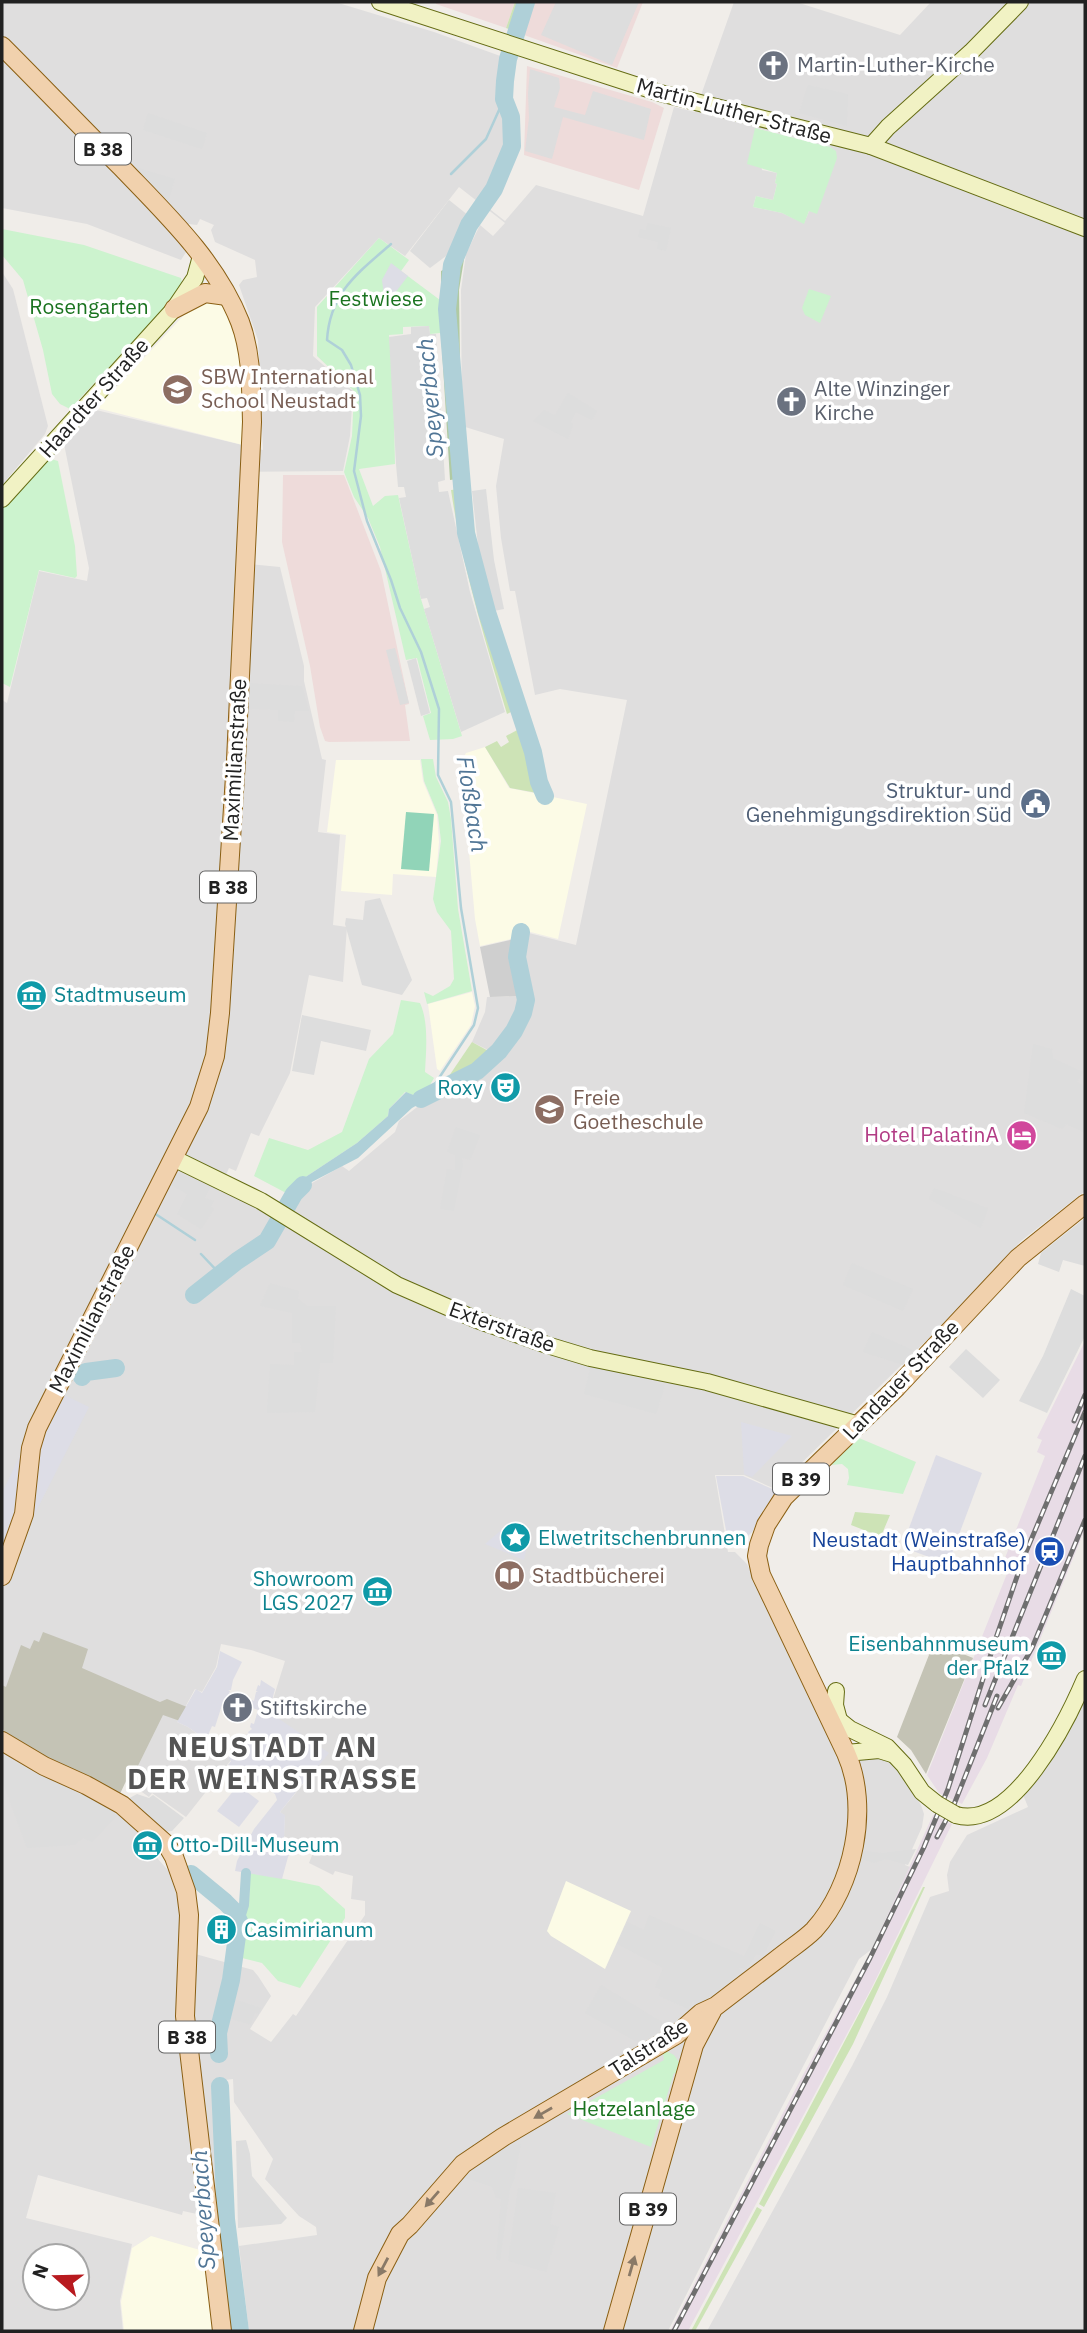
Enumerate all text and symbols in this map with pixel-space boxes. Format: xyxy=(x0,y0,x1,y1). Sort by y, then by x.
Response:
church icon: Martin-Luther-Kirche xyxy=(757,48,791,82)
place label: Martin-Luther-Kirche xyxy=(797,50,995,78)
street label: Martin-Luther-Straße xyxy=(634,71,835,150)
road number: B 38 xyxy=(75,134,131,164)
park label: Festwiese xyxy=(329,284,423,312)
park label: Rosengarten xyxy=(29,292,149,320)
street label: Haardter Straße xyxy=(32,332,154,463)
water label: Speyerbach xyxy=(409,337,449,459)
place label: SBW International School Neustadt xyxy=(201,362,374,414)
school or university icon: SBW International School Neustadt xyxy=(161,372,195,406)
place label: Alte Winzinger Kirche xyxy=(814,374,950,426)
church icon: Alte Winzinger Kirche xyxy=(774,384,808,418)
street label: Maximilianstraße xyxy=(216,678,252,842)
water label: Floßbach xyxy=(451,754,495,854)
place label: Struktur- und Genehmigungsdirektion Süd xyxy=(746,776,1012,828)
public building icon: Struktur- und Genehmigungsdirektion Süd xyxy=(1018,786,1052,820)
road number: B 38 xyxy=(200,872,256,902)
museum icon: Stadtmuseum xyxy=(14,978,48,1012)
place label: Stadtmuseum xyxy=(54,980,187,1008)
theatre icon: Roxy xyxy=(489,1071,523,1105)
place label: Roxy xyxy=(437,1073,484,1101)
place label: Freie Goetheschule xyxy=(573,1083,704,1135)
school or university icon: Freie Goetheschule xyxy=(533,1093,567,1127)
hotel icon: Hotel PalatinA xyxy=(1005,1118,1039,1152)
place label: Hotel PalatinA xyxy=(864,1120,999,1148)
street label: Maximilianstraße xyxy=(42,1240,141,1398)
street label: Exterstraße xyxy=(446,1294,559,1358)
street label: Landauer Straße xyxy=(836,1313,965,1445)
road number: B 39 xyxy=(773,1464,829,1494)
place icon: Elwetritschenbrunnen xyxy=(498,1521,532,1555)
place label: Elwetritschenbrunnen xyxy=(538,1523,746,1551)
place label: Neustadt (Weinstraße) Hauptbahnhof xyxy=(812,1525,1026,1577)
station icon: Neustadt (Weinstraße) Hauptbahnhof xyxy=(1032,1535,1066,1569)
library icon: Stadtbücherei xyxy=(492,1559,526,1593)
place label: Stadtbücherei xyxy=(532,1561,665,1589)
place label: Showroom LGS 2027 xyxy=(253,1564,354,1616)
museum icon: Showroom LGS 2027 xyxy=(360,1574,394,1608)
place label: Eisenbahnmuseum der Pfalz xyxy=(848,1629,1029,1681)
museum icon: Eisenbahnmuseum der Pfalz xyxy=(1035,1639,1069,1673)
church icon: Stiftskirche xyxy=(220,1691,254,1725)
place label: Stiftskirche xyxy=(260,1693,367,1721)
district label: NEUSTADT AN DER WEINSTRASSE xyxy=(127,1728,419,1797)
museum icon: Otto-Dill-Museum xyxy=(130,1828,164,1862)
place label: Otto-Dill-Museum xyxy=(170,1830,340,1858)
building icon: Casimirianum xyxy=(204,1913,238,1947)
place label: Casimirianum xyxy=(244,1915,374,1943)
street label: Talstraße xyxy=(604,2011,693,2083)
road number: B 38 xyxy=(159,2022,215,2052)
park label: Hetzelanlage xyxy=(572,2094,696,2122)
one-way arrow xyxy=(534,2107,553,2120)
water label: Speyerbach xyxy=(183,2149,221,2271)
one-way arrow xyxy=(425,2191,440,2208)
road number: B 39 xyxy=(620,2194,676,2224)
north arrow xyxy=(21,2242,91,2312)
one-way arrow xyxy=(627,2255,637,2276)
one-way arrow xyxy=(377,2257,388,2277)
text: N xyxy=(26,2261,54,2282)

